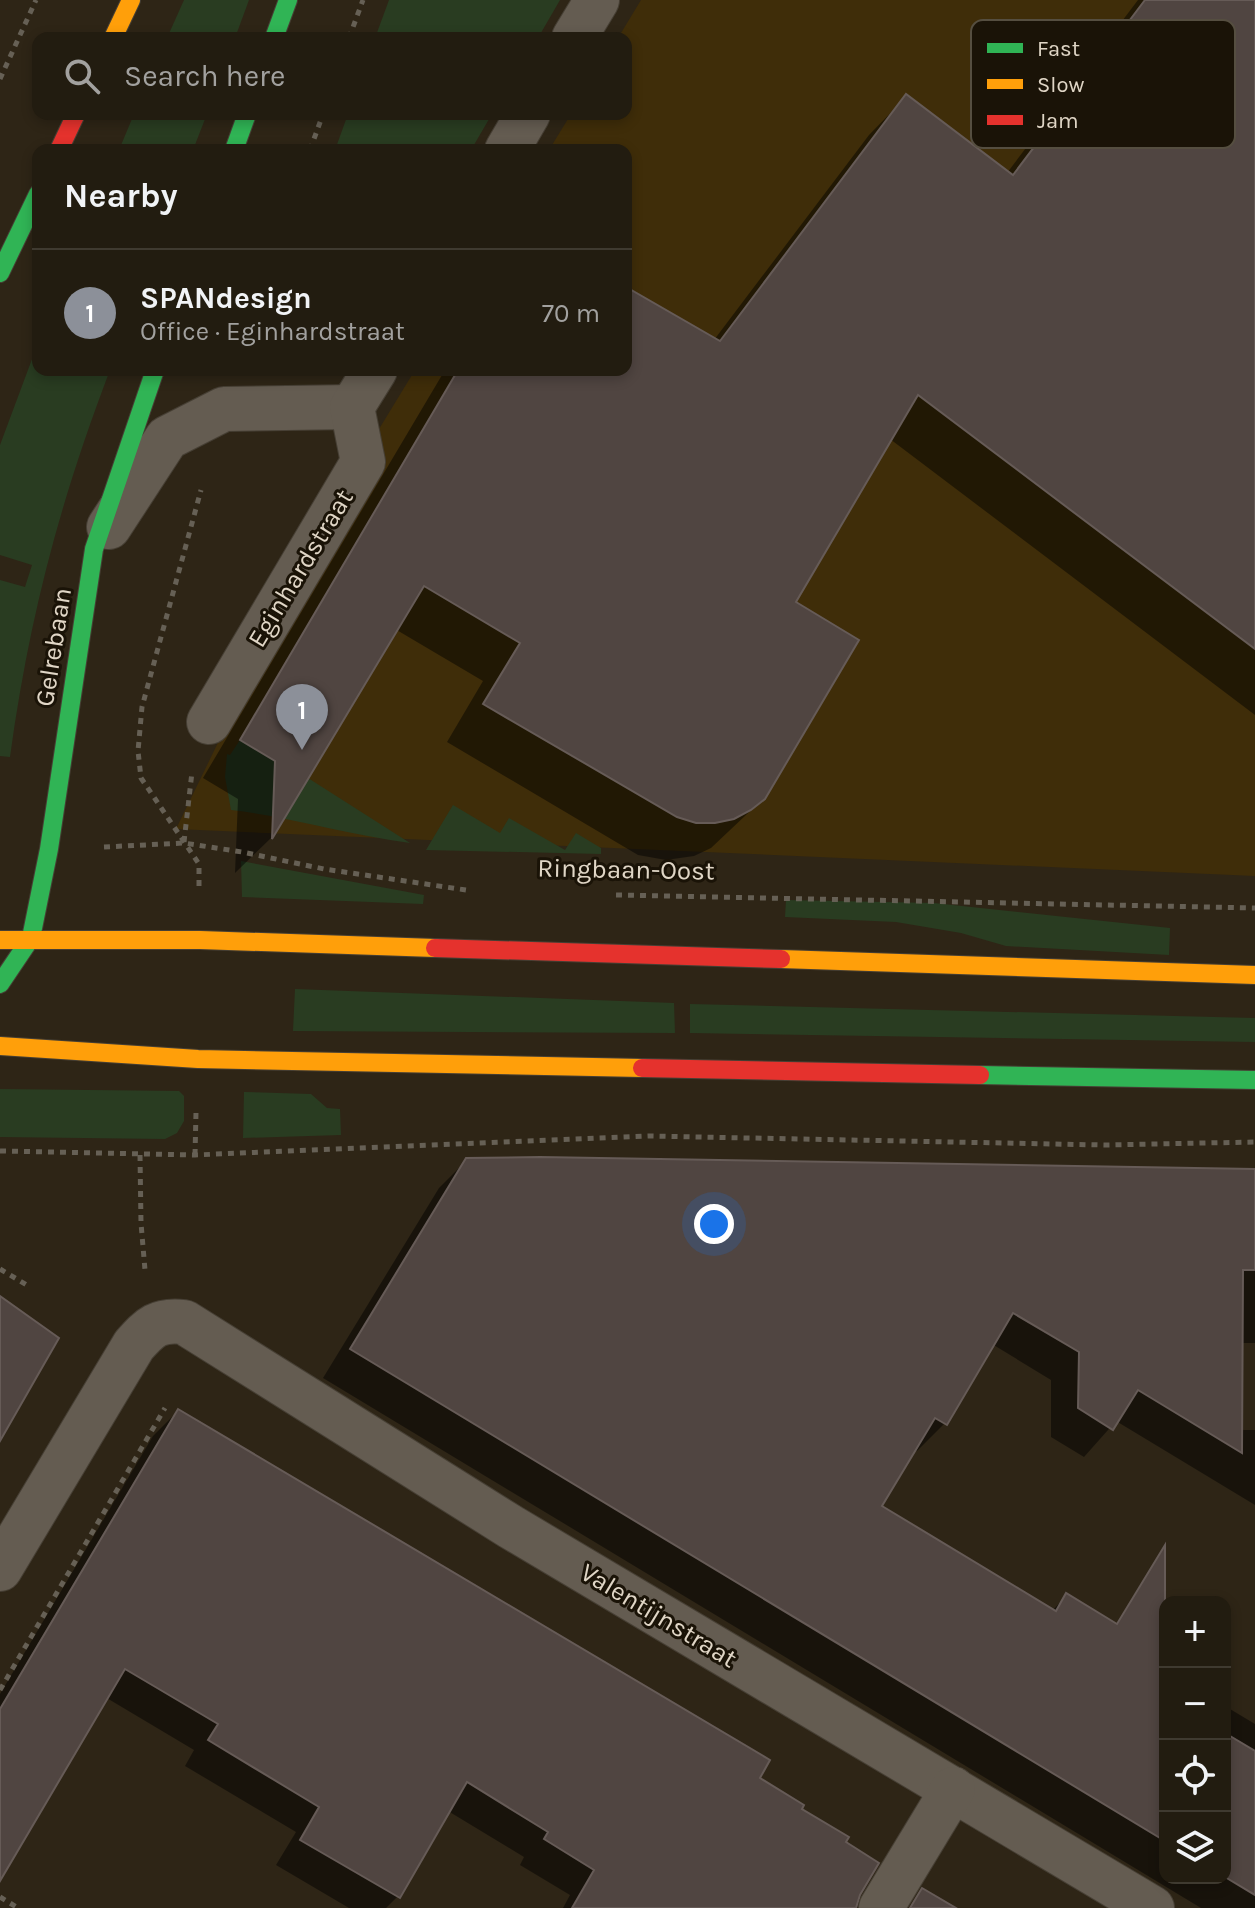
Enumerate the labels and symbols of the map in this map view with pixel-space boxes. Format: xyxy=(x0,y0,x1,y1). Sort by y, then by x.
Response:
legend xyxy=(971,20,1235,148)
text: Fast xyxy=(1037,36,1080,62)
text: Slow xyxy=(1037,72,1084,98)
text: Jam xyxy=(1037,108,1079,134)
street label: Eginhardstraat xyxy=(241,483,360,653)
street label: Gelrebaan xyxy=(29,585,78,709)
pin: 1 xyxy=(276,684,328,750)
street label: Ringbaan-Oost xyxy=(537,852,715,887)
your location xyxy=(694,1204,734,1244)
street label: Valentijnstraat xyxy=(575,1557,743,1674)

